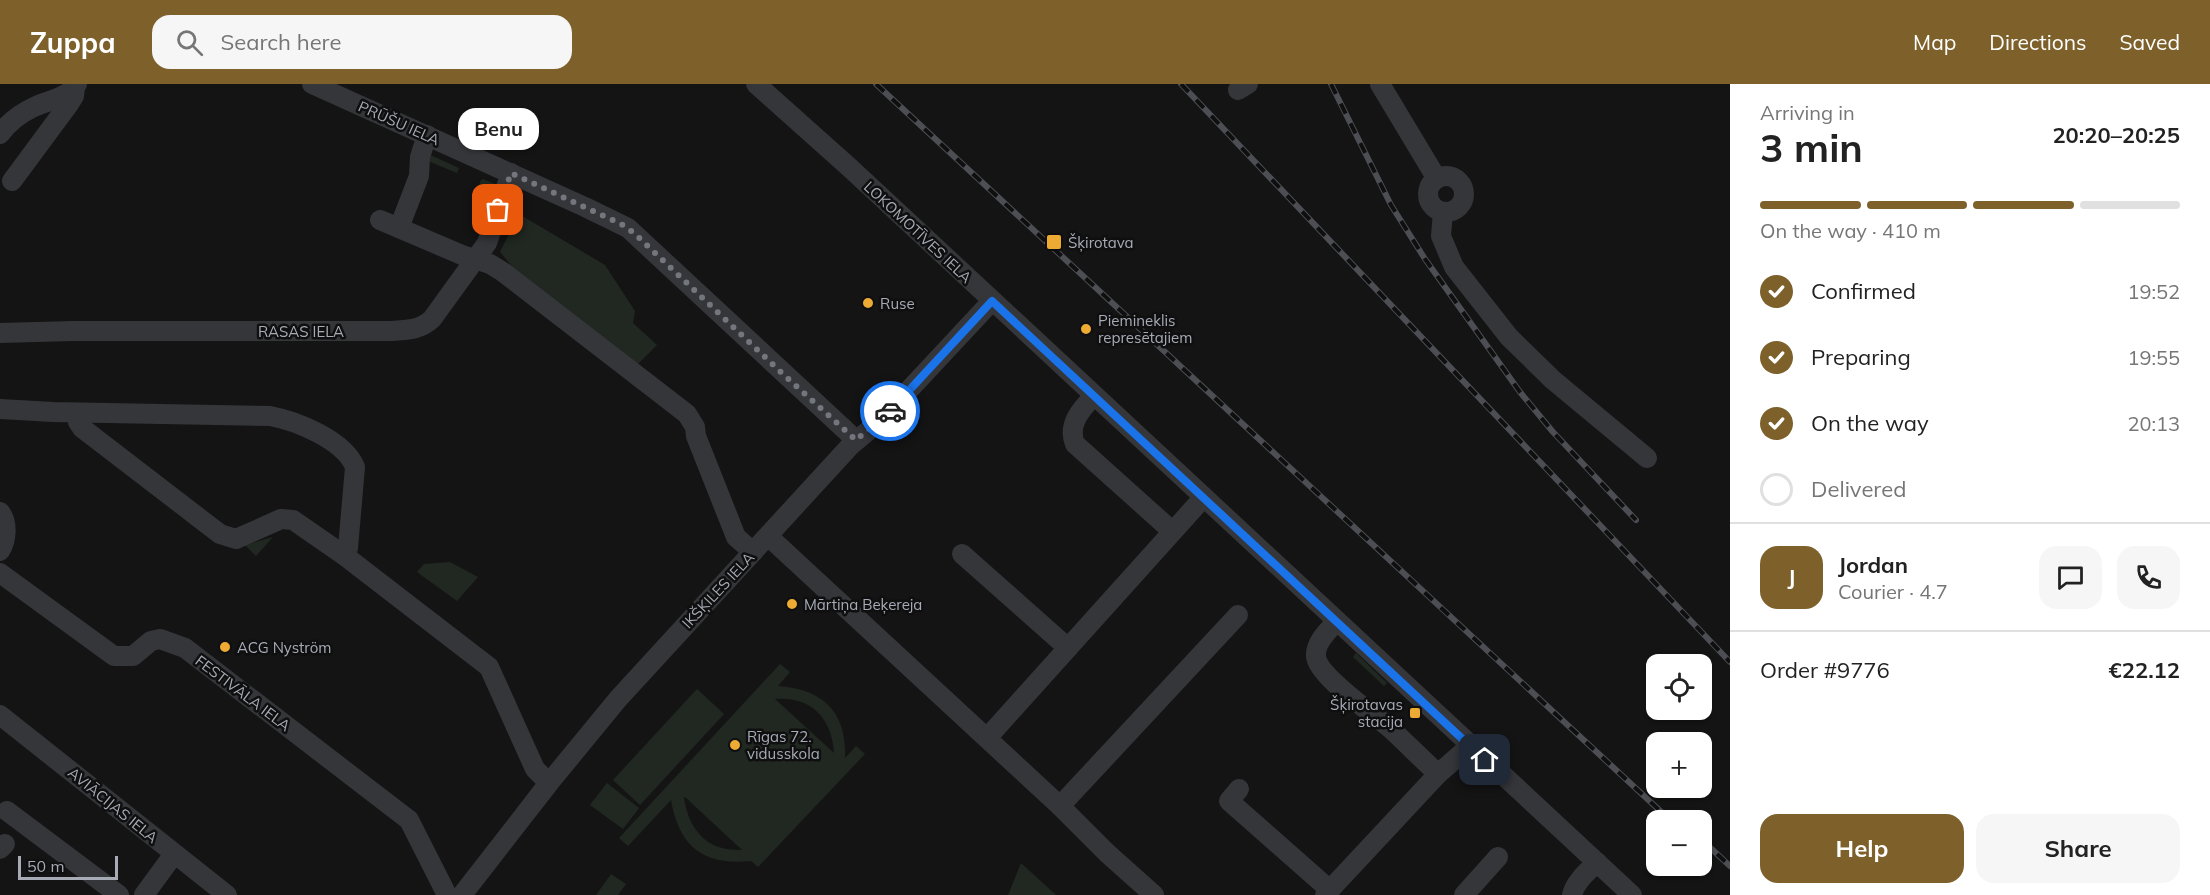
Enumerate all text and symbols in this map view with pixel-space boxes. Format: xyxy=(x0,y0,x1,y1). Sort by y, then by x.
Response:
search box xyxy=(152,15,572,69)
text: Zuppa xyxy=(30,25,116,60)
icon: search xyxy=(173,26,206,59)
text: Search here xyxy=(221,28,341,56)
text: Map xyxy=(1913,29,1956,55)
text: Directions xyxy=(1989,29,2086,55)
text: Saved xyxy=(2119,29,2180,55)
street label: PRŪŠU IELA xyxy=(355,97,443,149)
text: Arriving in xyxy=(1760,100,1855,125)
callout: Benu xyxy=(458,108,538,150)
text: Benu xyxy=(474,116,523,141)
text: 20:20–20:25 xyxy=(2052,121,2180,149)
text: 3 min xyxy=(1760,123,1863,172)
street label: LOKOMOTĪVES IELA xyxy=(860,177,976,287)
pin xyxy=(472,184,523,235)
icon: bag xyxy=(481,193,514,226)
text: On the way · 410 m xyxy=(1760,218,1941,243)
marker: Šķirotava xyxy=(1045,233,1063,251)
place label: Šķirotava xyxy=(1068,233,1133,252)
icon: check xyxy=(1760,275,1793,308)
text: Confirmed xyxy=(1811,277,1916,305)
text: 19:52 xyxy=(2127,279,2180,304)
place label: Ruse xyxy=(880,294,915,313)
marker: Ruse xyxy=(861,296,875,310)
place label: Piemineklis represētajiem xyxy=(1098,311,1192,347)
street label: RASAS IELA xyxy=(258,322,344,341)
marker: Piemineklis represētajiem xyxy=(1079,322,1093,336)
icon: check xyxy=(1760,341,1793,374)
text: Preparing xyxy=(1811,343,1911,371)
text: 19:55 xyxy=(2127,345,2180,370)
courier xyxy=(860,381,920,441)
icon: car xyxy=(874,395,907,428)
icon: check xyxy=(1760,407,1793,440)
text: On the way xyxy=(1811,409,1929,437)
text: 20:13 xyxy=(2127,411,2180,436)
text: Delivered xyxy=(1811,475,1906,503)
button: chat xyxy=(2039,546,2102,609)
button: phone xyxy=(2117,546,2180,609)
street label: IKŠĶILES IELA xyxy=(678,548,758,632)
text: Jordan xyxy=(1838,551,1908,579)
text: J xyxy=(1788,563,1795,591)
text: Courier · 4.7 xyxy=(1838,579,1948,604)
place label: Mārtiņa Beķereja xyxy=(804,595,922,614)
marker: Mārtiņa Beķereja xyxy=(785,597,799,611)
place label: ACG Nyström xyxy=(237,638,331,657)
marker: ACG Nyström xyxy=(218,640,232,654)
street label: FESTIVĀLA IELA xyxy=(192,651,294,735)
map controls xyxy=(1646,654,1712,876)
button: locate xyxy=(1646,654,1712,720)
text: Order #9776 xyxy=(1760,656,1890,684)
text: €22.12 xyxy=(2109,656,2180,684)
place label: Šķirotavas stacija xyxy=(1330,695,1403,731)
marker: Šķirotavas stacija xyxy=(1408,706,1422,720)
place label: Rīgas 72. vidusskola xyxy=(747,727,820,763)
button: + xyxy=(1646,732,1712,798)
pin xyxy=(1459,734,1510,785)
marker: Rīgas 72. vidusskola xyxy=(728,738,742,752)
icon: home xyxy=(1468,743,1501,776)
street label: AVIĀCIJAS IELA xyxy=(64,763,162,847)
button: − xyxy=(1646,810,1712,876)
button: Help xyxy=(1760,814,1964,883)
button: Share xyxy=(1976,814,2180,883)
scale bar xyxy=(18,853,118,880)
text: 50 m xyxy=(27,856,64,876)

